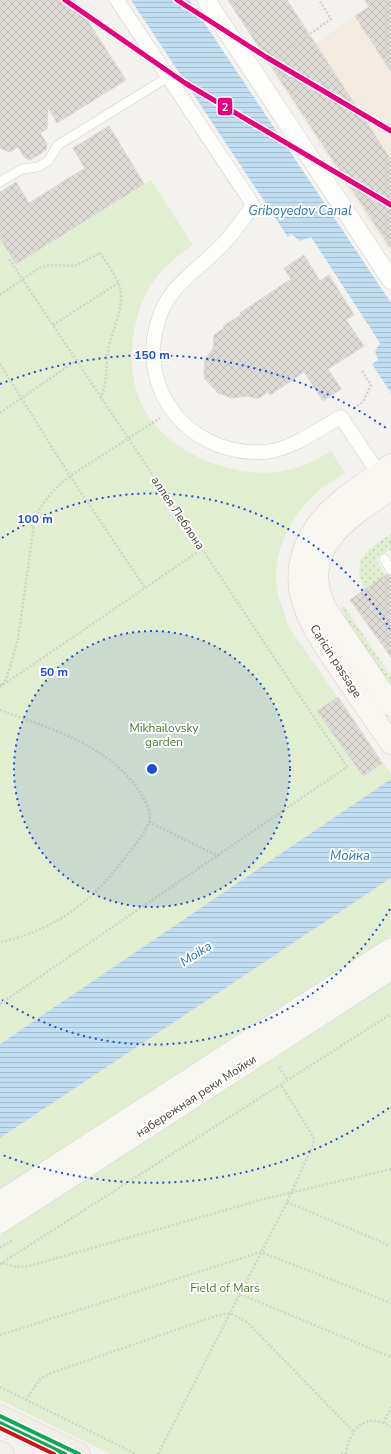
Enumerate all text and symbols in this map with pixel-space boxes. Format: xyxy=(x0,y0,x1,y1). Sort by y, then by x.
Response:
line badge: 2 xyxy=(217,97,233,116)
text: 2 xyxy=(222,100,229,115)
water label: Griboyedov Canal xyxy=(248,202,352,220)
text: 150 m xyxy=(134,347,170,363)
street label: аллея Леблона xyxy=(147,473,209,553)
text: 100 m xyxy=(17,511,53,527)
street label: Caricin passage xyxy=(306,621,366,701)
text: 50 m xyxy=(40,664,68,680)
park label: Mikhailovsky garden xyxy=(130,720,199,750)
centre of rings xyxy=(145,762,159,776)
water label: Мойка xyxy=(330,847,370,865)
water label: Moika xyxy=(177,937,216,971)
street label: набережная реки Мойки xyxy=(133,1051,259,1141)
park label: Field of Mars xyxy=(190,1280,260,1296)

